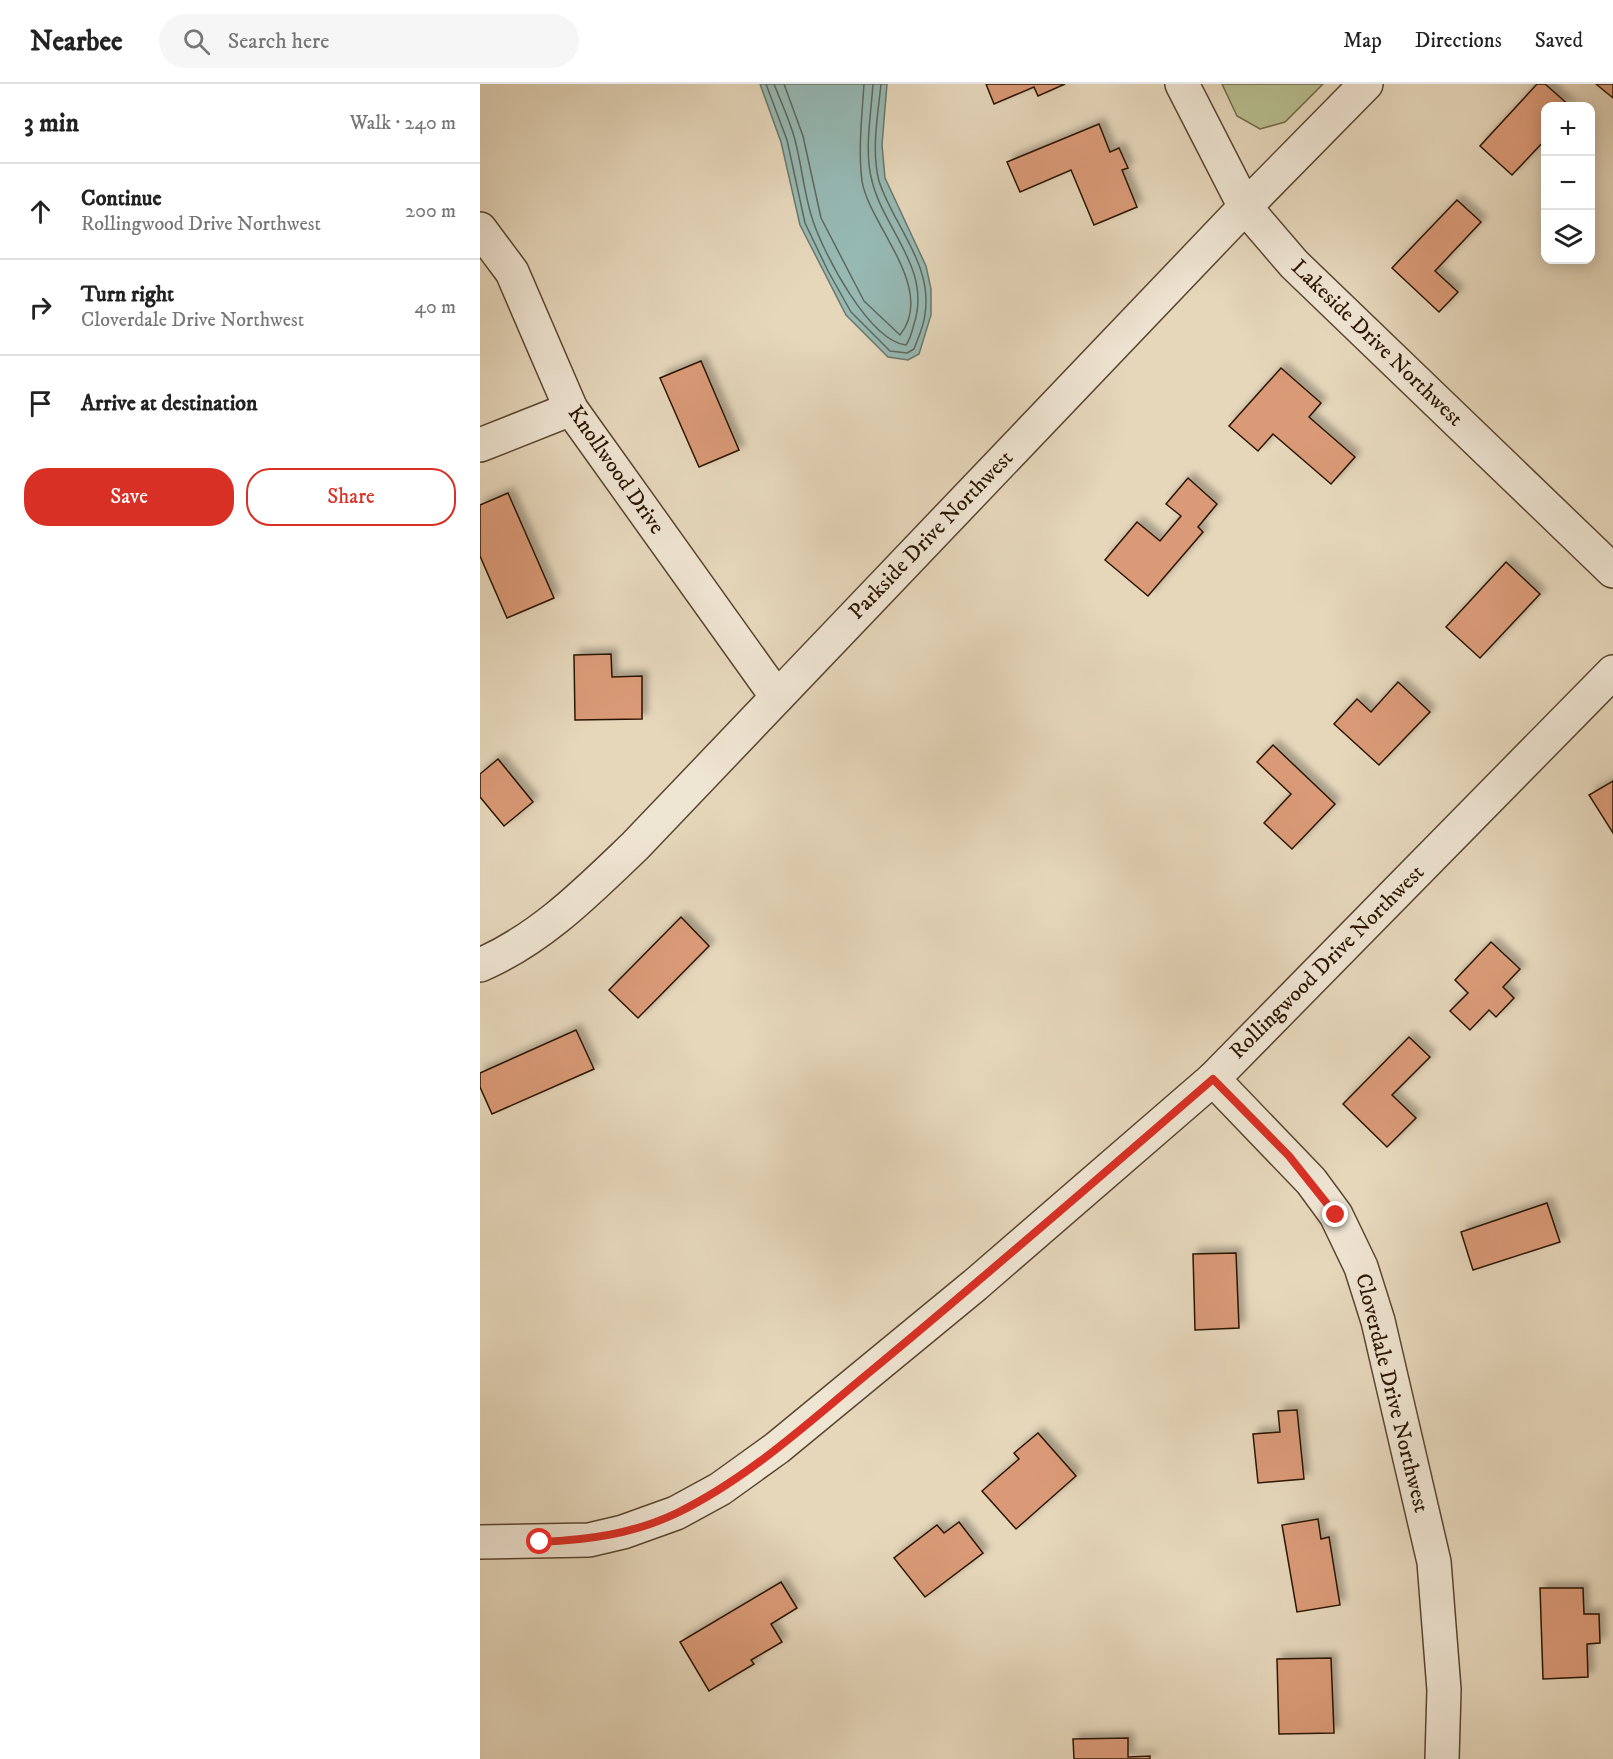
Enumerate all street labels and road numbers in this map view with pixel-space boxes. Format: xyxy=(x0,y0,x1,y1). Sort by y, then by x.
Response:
street label: Lakeside Drive Northwest xyxy=(1285,254,1469,432)
street label: Knollwood Drive xyxy=(562,401,670,539)
street label: Parkside Drive Northwest xyxy=(843,445,1019,625)
street label: Rollingwood Drive Northwest xyxy=(1224,859,1430,1065)
street label: Cloverdale Drive Northwest xyxy=(1349,1271,1435,1515)

